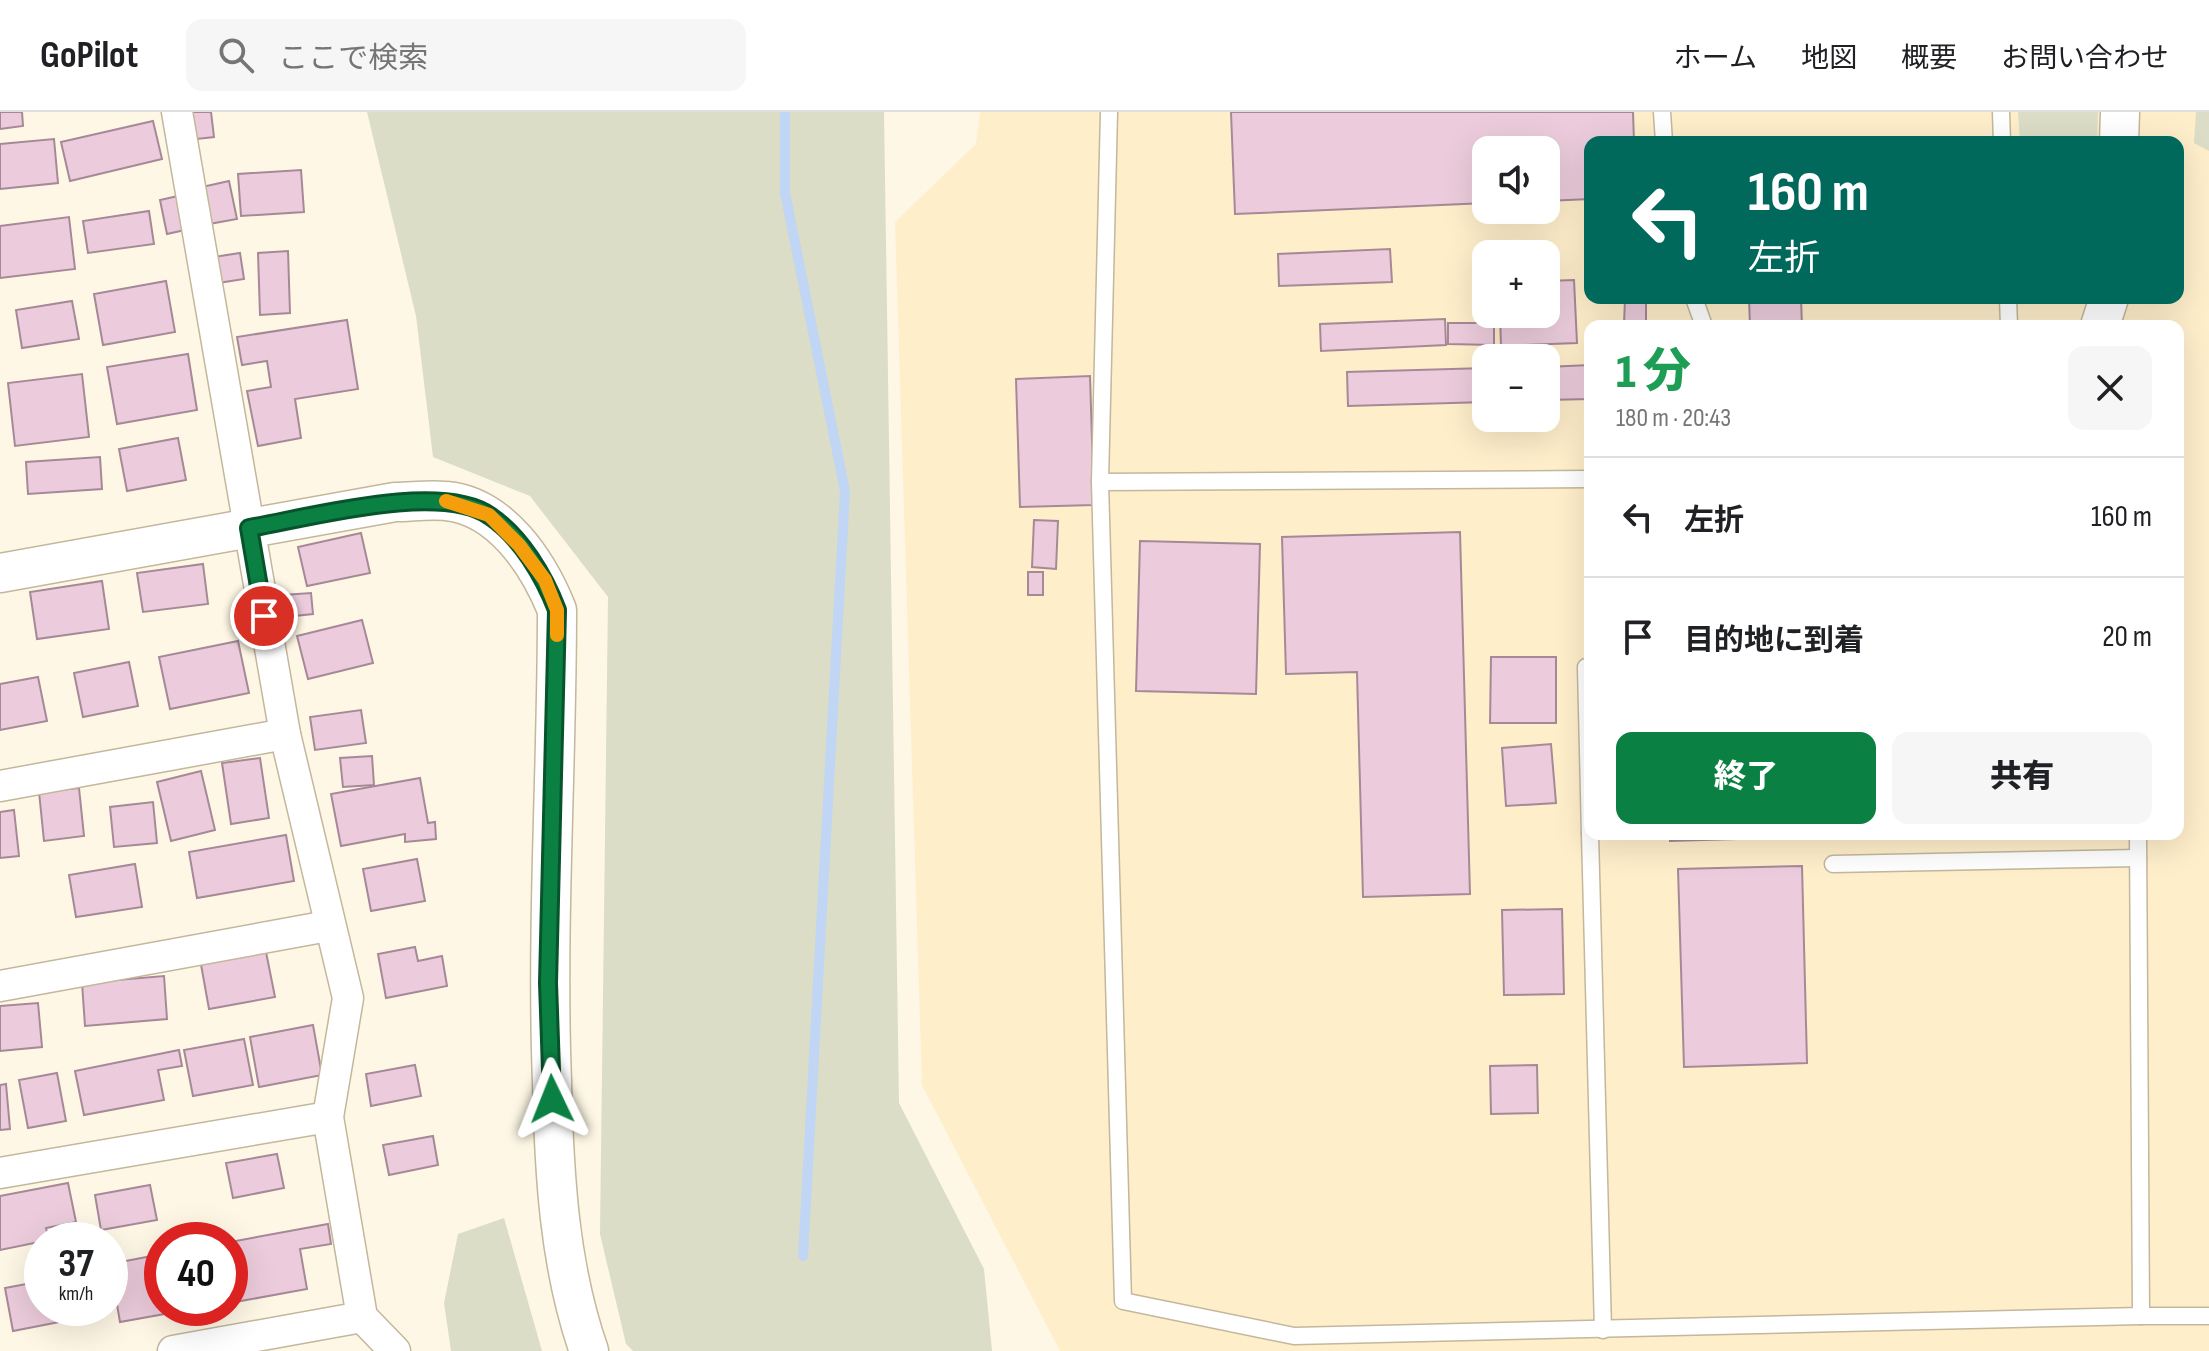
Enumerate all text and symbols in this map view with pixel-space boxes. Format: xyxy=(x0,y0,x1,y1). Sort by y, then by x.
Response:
search box xyxy=(186,19,746,91)
text: GoPilot xyxy=(40,33,138,78)
icon: search xyxy=(214,33,258,77)
text: ここで検索 xyxy=(278,41,428,77)
text: ホーム xyxy=(1674,42,1757,75)
text: 地図 xyxy=(1801,42,1857,75)
text: 概要 xyxy=(1901,42,1957,75)
text: お問い合わせ xyxy=(2001,42,2169,75)
map controls xyxy=(1472,136,1560,432)
button: sound xyxy=(1472,136,1560,224)
text: 160 m xyxy=(1748,160,1869,227)
icon: left xyxy=(1616,168,1720,272)
text: 左折 xyxy=(1748,238,1820,281)
button: + xyxy=(1472,240,1560,328)
button: − xyxy=(1472,344,1560,432)
text: 1 分 xyxy=(1616,344,1691,401)
button: close xyxy=(2068,346,2152,430)
text: 180 m · 20:43 xyxy=(1616,403,1731,434)
icon: left xyxy=(1616,495,1660,539)
text: 160 m xyxy=(2091,499,2152,535)
text: 左折 xyxy=(1684,503,1744,539)
pin xyxy=(230,582,298,650)
icon: arrive xyxy=(242,594,286,638)
icon: arrive xyxy=(1616,615,1660,659)
text: 20 m xyxy=(2102,619,2152,655)
text: 目的地に到着 xyxy=(1684,623,1864,659)
button: 終了 xyxy=(1616,732,1876,824)
button: 共有 xyxy=(1892,732,2152,824)
position arrow xyxy=(510,1057,594,1141)
speed limit sign: 40 xyxy=(144,1222,248,1326)
text: 37 xyxy=(58,1240,94,1288)
text: km/h xyxy=(59,1282,93,1306)

